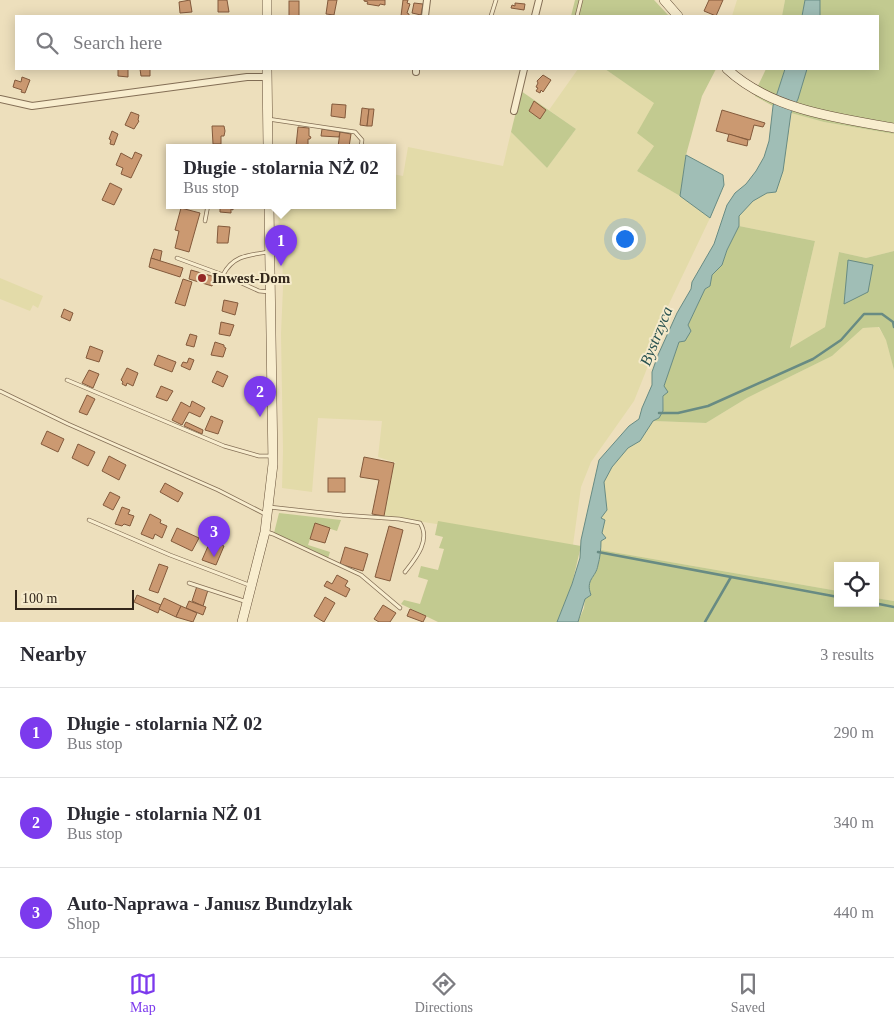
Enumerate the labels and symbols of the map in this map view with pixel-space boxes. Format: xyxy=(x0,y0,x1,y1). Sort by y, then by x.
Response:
pin: 1 xyxy=(265,225,297,266)
your location xyxy=(612,226,638,252)
place label: Inwest-Dom xyxy=(212,270,291,286)
marker: Inwest-Dom xyxy=(196,272,208,284)
water label: Bystrzyca xyxy=(636,304,676,368)
pin: 2 xyxy=(244,376,276,417)
pin: 3 xyxy=(198,516,230,557)
scale bar xyxy=(15,587,134,610)

